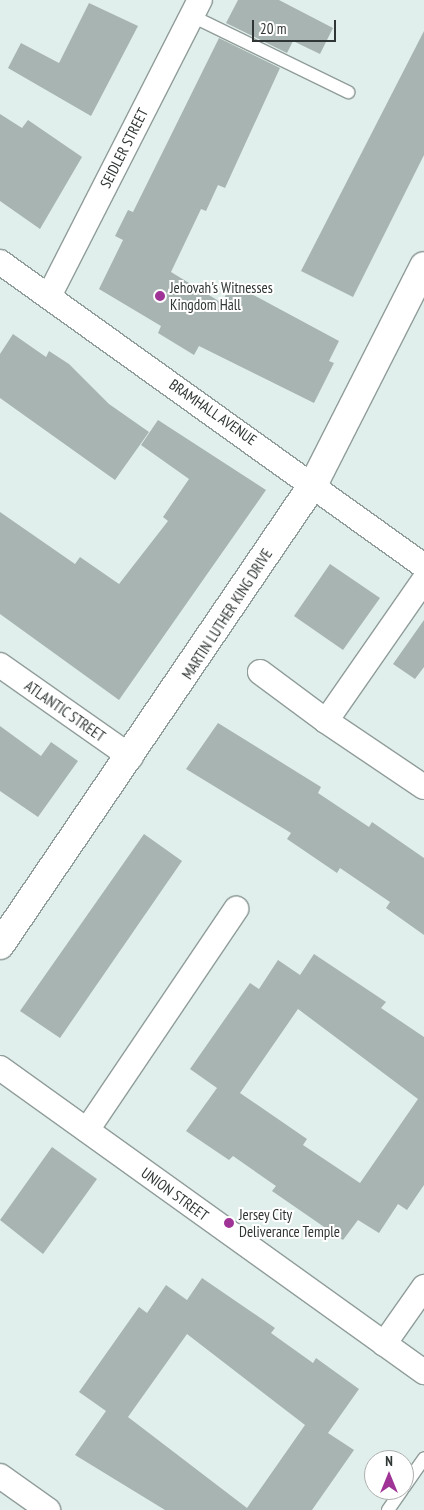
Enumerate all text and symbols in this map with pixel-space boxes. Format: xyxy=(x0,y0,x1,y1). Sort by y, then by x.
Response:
scale bar xyxy=(254,10,338,42)
text: 20 m xyxy=(260,19,286,38)
street label: SEIDLER STREET xyxy=(96,105,152,191)
place label: Jehovah's Witnesses Kingdom Hall xyxy=(170,278,273,313)
marker: Jehovah's Witnesses Kingdom Hall xyxy=(154,290,166,302)
street label: BRAMHALL AVENUE xyxy=(165,375,261,449)
street label: MARTIN LUTHER KING DRIVE xyxy=(178,545,276,683)
street label: ATLANTIC STREET xyxy=(21,676,109,746)
street label: UNION STREET xyxy=(138,1164,212,1224)
place label: Jersey City Deliverance Temple xyxy=(239,1205,340,1240)
marker: Jersey City Deliverance Temple xyxy=(223,1217,235,1229)
north arrow xyxy=(364,1450,414,1500)
text: N xyxy=(385,1452,393,1470)

